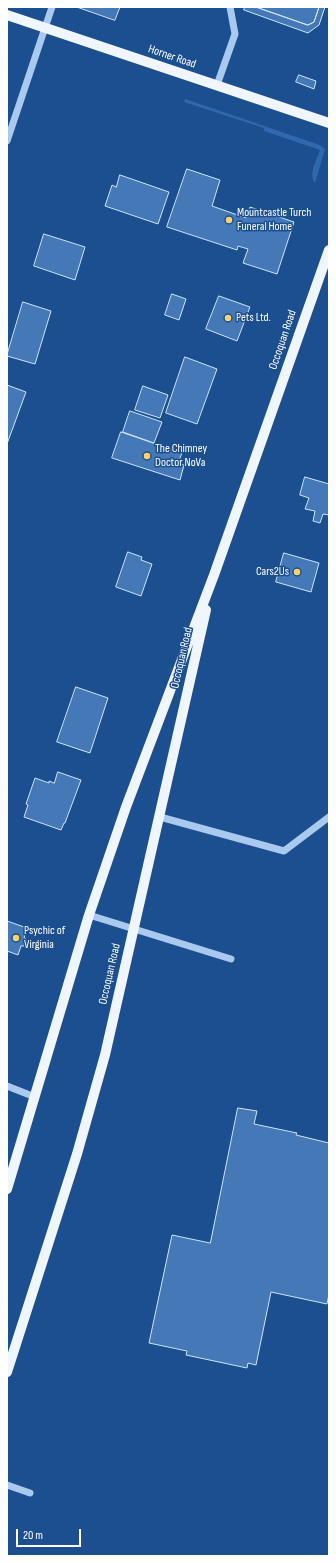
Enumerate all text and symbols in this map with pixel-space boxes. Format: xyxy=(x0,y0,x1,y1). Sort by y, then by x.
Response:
street label: Horner Road xyxy=(146,42,198,72)
place label: Mountcastle Turch Funeral Home xyxy=(237,206,311,234)
marker: Mountcastle Turch Funeral Home xyxy=(224,215,234,225)
street label: Occoquan Road xyxy=(266,308,300,372)
place label: Pets Ltd. xyxy=(236,311,271,325)
marker: Pets Ltd. xyxy=(223,313,233,323)
place label: The Chimney Doctor NoVa xyxy=(155,442,207,470)
marker: The Chimney Doctor NoVa xyxy=(142,451,152,461)
place label: Cars2Us xyxy=(256,565,289,579)
marker: Cars2Us xyxy=(292,567,302,577)
street label: Occoquan Road xyxy=(168,626,196,690)
place label: Psychic of Virginia xyxy=(24,924,65,952)
marker: Psychic of Virginia xyxy=(11,933,21,943)
street label: Occoquan Road xyxy=(96,942,124,1006)
scale bar xyxy=(18,1521,83,1547)
text: 20 m xyxy=(23,1528,43,1543)

